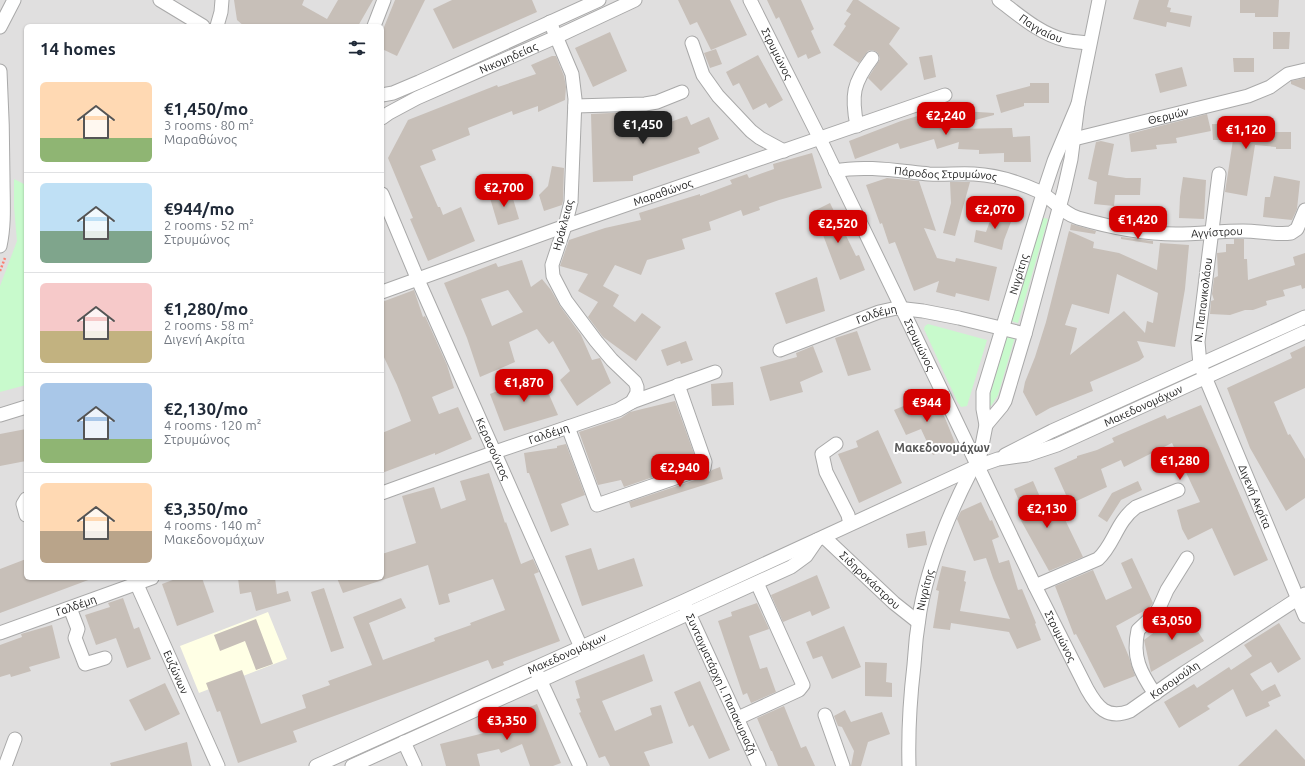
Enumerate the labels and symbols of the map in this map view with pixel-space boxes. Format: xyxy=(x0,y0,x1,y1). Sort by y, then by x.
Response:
street label: Παγγαίου xyxy=(1017,12,1064,45)
street label: Στρυμώνος xyxy=(759,26,795,82)
street label: Νικομηδείας xyxy=(477,40,539,76)
pin: €2,240 xyxy=(913,102,979,136)
street label: Θερμών xyxy=(1147,105,1190,127)
pin: €1,450 xyxy=(610,111,676,145)
pin: €1,120 xyxy=(1213,116,1279,150)
street label: Πάροδος Στρυμώνος xyxy=(894,164,998,184)
pin: €2,700 xyxy=(471,174,537,208)
street label: Μαραθώνος xyxy=(632,177,694,208)
pin: €2,070 xyxy=(962,196,1028,230)
street label: Ηράκλειας xyxy=(550,198,577,252)
pin: €1,420 xyxy=(1105,206,1171,240)
pin: €2,520 xyxy=(805,210,871,244)
street label: Αγγίστρου xyxy=(1191,225,1243,240)
street label: Νιγρίτης xyxy=(1007,253,1031,296)
street label: Ν. Παπανικολάου xyxy=(1192,257,1214,343)
street label: Γαλδέμη xyxy=(854,302,898,326)
street label: Στρυμώνος xyxy=(902,317,937,373)
pin: €1,870 xyxy=(491,369,557,403)
street label: Μακεδονομάχων xyxy=(1102,382,1185,429)
pin: €944 xyxy=(903,389,951,423)
street label: Κερασούντος xyxy=(474,416,512,482)
street label: Γαλδέμη xyxy=(527,421,570,446)
district label: Μακεδονομάχων xyxy=(894,441,991,454)
pin: €1,280 xyxy=(1147,447,1213,481)
pin: €2,940 xyxy=(647,454,713,488)
street label: Διγενή Ακρίτα xyxy=(1236,463,1274,531)
pin: €2,130 xyxy=(1014,495,1080,529)
street label: Σιδηροκάστρου xyxy=(837,549,902,611)
street label: Νιγρίτης xyxy=(914,568,937,612)
street label: Γαλδέμη xyxy=(54,593,98,618)
pin: €3,050 xyxy=(1139,607,1205,641)
street label: Στρυμώνος xyxy=(1043,609,1078,664)
street label: Συνταγματάρχη Ι. Παπακυριαζή xyxy=(684,612,759,757)
street label: Μακεδονομάχων xyxy=(526,630,609,676)
street label: Ευζώνων xyxy=(161,649,191,696)
street label: Κασομούλη xyxy=(1148,659,1201,701)
pin: €3,350 xyxy=(474,707,540,741)

